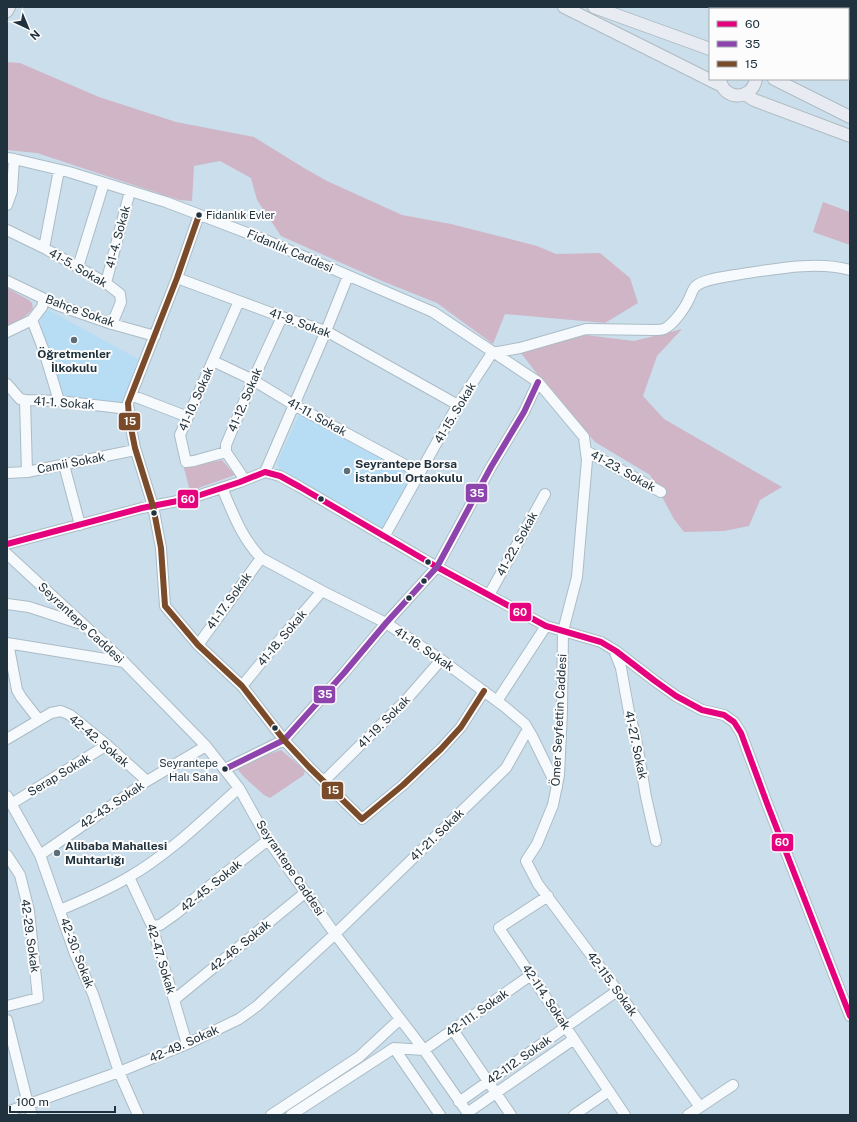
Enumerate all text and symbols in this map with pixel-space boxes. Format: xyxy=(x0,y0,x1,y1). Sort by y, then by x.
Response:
north arrow xyxy=(8,8,48,48)
legend xyxy=(709,8,849,80)
text: 60 xyxy=(745,17,760,31)
text: N xyxy=(28,28,42,42)
text: 35 xyxy=(745,37,761,51)
text: 15 xyxy=(745,57,758,71)
street label: 41-4. Sokak xyxy=(103,204,133,270)
place label: Fidanlık Evler xyxy=(206,209,275,221)
marker: Fidanlık Evler xyxy=(194,210,204,220)
street label: Fidanlık Caddesi xyxy=(245,227,335,275)
street label: 41-5. Sokak xyxy=(46,246,110,290)
street label: Bahçe Sokak xyxy=(44,292,117,330)
street label: 41-9. Sokak xyxy=(267,305,333,341)
marker: Öğretmenler İlkokulu xyxy=(69,335,79,345)
place label: Öğretmenler İlkokulu xyxy=(37,346,111,375)
street label: 41-10. Sokak xyxy=(176,365,216,433)
street label: 41-12. Sokak xyxy=(225,366,265,434)
street label: 41-15. Sokak xyxy=(431,380,479,446)
street label: 41-1. Sokak xyxy=(33,394,95,412)
street label: 41-11. Sokak xyxy=(285,395,350,439)
line badge: 15 xyxy=(118,412,141,431)
text: 15 xyxy=(124,415,136,427)
street label: 41-23. Sokak xyxy=(588,447,658,495)
street label: Camii Sokak xyxy=(36,450,106,476)
place label: Seyrantepe Borsa İstanbul Ortaokulu xyxy=(355,457,463,485)
marker: Seyrantepe Borsa İstanbul Ortaokulu xyxy=(342,466,352,476)
line badge: 35 xyxy=(465,483,488,503)
text: 35 xyxy=(470,487,484,499)
line badge: 60 xyxy=(177,489,199,509)
text: 60 xyxy=(181,493,195,505)
unlabelled marker xyxy=(316,494,326,504)
unlabelled marker xyxy=(149,508,159,518)
street label: 41-22. Sokak xyxy=(494,509,541,579)
unlabelled marker xyxy=(423,557,433,567)
street label: 41-17. Sokak xyxy=(204,570,255,632)
unlabelled marker xyxy=(419,576,429,586)
street label: Seyrantepe Caddesi xyxy=(35,580,127,666)
unlabelled marker xyxy=(404,593,414,603)
line badge: 60 xyxy=(509,602,532,622)
text: 60 xyxy=(513,606,527,618)
street label: 41-18. Sokak xyxy=(254,607,310,669)
street label: 41-16. Sokak xyxy=(392,624,457,674)
street label: Ömer Seyfettin Caddesi xyxy=(549,653,569,787)
line badge: 35 xyxy=(313,685,336,704)
text: 35 xyxy=(318,688,332,700)
street label: 41-19. Sokak xyxy=(355,693,413,751)
street label: 41-27. Sokak xyxy=(622,709,650,781)
street label: 42-42. Sokak xyxy=(66,712,132,770)
unlabelled marker xyxy=(270,723,280,733)
street label: Serap Sokak xyxy=(25,751,93,799)
place label: Seyrantepe Halı Saha xyxy=(159,757,218,783)
marker: Seyrantepe Halı Saha xyxy=(220,764,230,774)
street label: 42-43. Sokak xyxy=(77,778,147,832)
line badge: 15 xyxy=(321,781,344,800)
text: 15 xyxy=(327,784,339,796)
street label: 41-21. Sokak xyxy=(407,806,467,864)
street label: Seyrantepe Caddesi xyxy=(253,818,327,918)
line badge: 60 xyxy=(771,833,794,852)
text: 60 xyxy=(775,836,789,848)
place label: Alibaba Mahallesi Muhtarlığı xyxy=(65,839,167,867)
marker: Alibaba Mahallesi Muhtarlığı xyxy=(52,848,62,858)
street label: 42-45. Sokak xyxy=(178,857,245,915)
street label: 42-29. Sokak xyxy=(18,898,42,974)
street label: 42-30. Sokak xyxy=(57,916,97,990)
street label: 42-46. Sokak xyxy=(207,917,274,975)
street label: 42-47. Sokak xyxy=(144,922,178,996)
street label: 42-115. Sokak xyxy=(584,949,640,1019)
street label: 42-114. Sokak xyxy=(519,962,573,1033)
street label: 42-111. Sokak xyxy=(443,986,511,1040)
street label: 42-49. Sokak xyxy=(147,1022,221,1066)
street label: 42-112. Sokak xyxy=(484,1032,554,1087)
scale bar xyxy=(10,1088,115,1114)
text: 100 m xyxy=(16,1095,49,1109)

